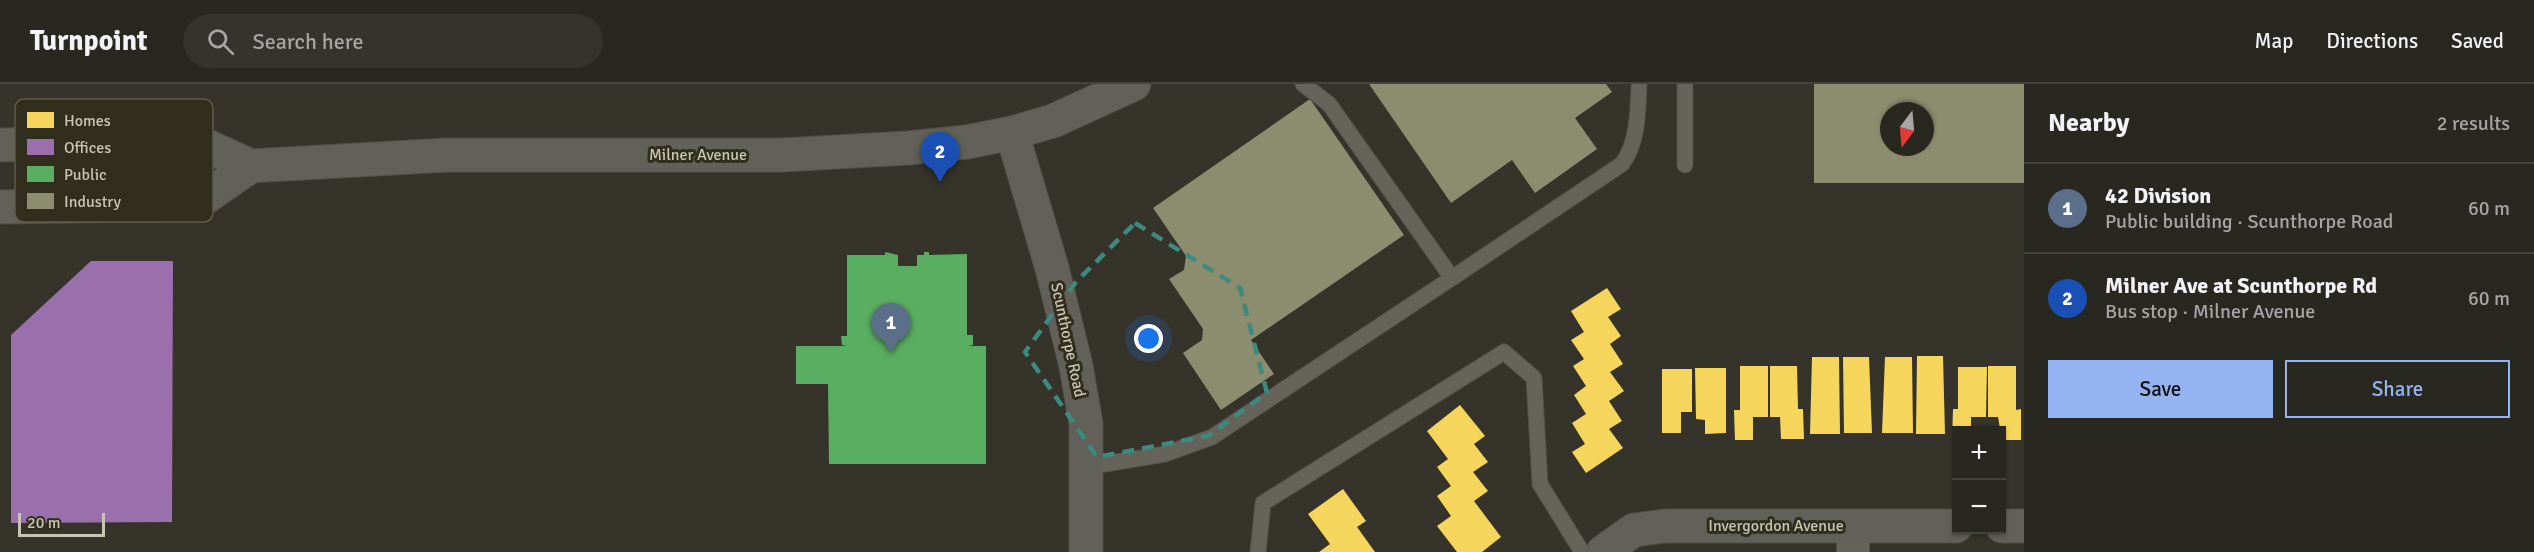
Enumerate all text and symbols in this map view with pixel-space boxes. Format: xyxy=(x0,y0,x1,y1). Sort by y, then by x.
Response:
search box xyxy=(183,14,603,68)
text: Turnpoint xyxy=(30,24,147,58)
icon: search xyxy=(204,25,237,58)
text: Search here xyxy=(252,28,363,55)
text: Map xyxy=(2255,28,2293,54)
text: Directions xyxy=(2326,28,2418,54)
text: Saved xyxy=(2451,28,2504,54)
legend xyxy=(15,99,213,222)
north arrow xyxy=(1880,102,1934,156)
text: Nearby xyxy=(2048,107,2129,139)
text: Homes xyxy=(64,111,111,131)
text: 2 results xyxy=(2437,111,2510,136)
pin: 2 xyxy=(920,132,960,182)
text: Offices xyxy=(64,138,111,158)
street label: Milner Avenue xyxy=(649,145,747,165)
text: Public xyxy=(64,165,107,185)
text: 42 Division xyxy=(2105,182,2211,209)
text: Industry xyxy=(64,192,122,212)
text: 1 xyxy=(2062,196,2073,221)
text: 60 m xyxy=(2468,196,2510,221)
text: Public building · Scunthorpe Road xyxy=(2105,209,2393,234)
text: Milner Ave at Scunthorpe Rd xyxy=(2105,272,2377,299)
street label: Scunthorpe Road xyxy=(1046,281,1090,399)
text: 2 xyxy=(2062,286,2073,311)
text: 60 m xyxy=(2468,286,2510,311)
text: Bus stop · Milner Avenue xyxy=(2105,299,2315,324)
pin: 1 xyxy=(872,304,910,353)
your location xyxy=(1134,324,1163,353)
button: Save xyxy=(2048,360,2273,418)
button: Share xyxy=(2285,360,2510,418)
map controls xyxy=(1952,426,2006,534)
button: + xyxy=(1952,426,2006,480)
button: − xyxy=(1952,480,2006,534)
scale bar xyxy=(18,510,105,538)
text: 20 m xyxy=(27,513,61,533)
street label: Invergordon Avenue xyxy=(1708,516,1844,536)

